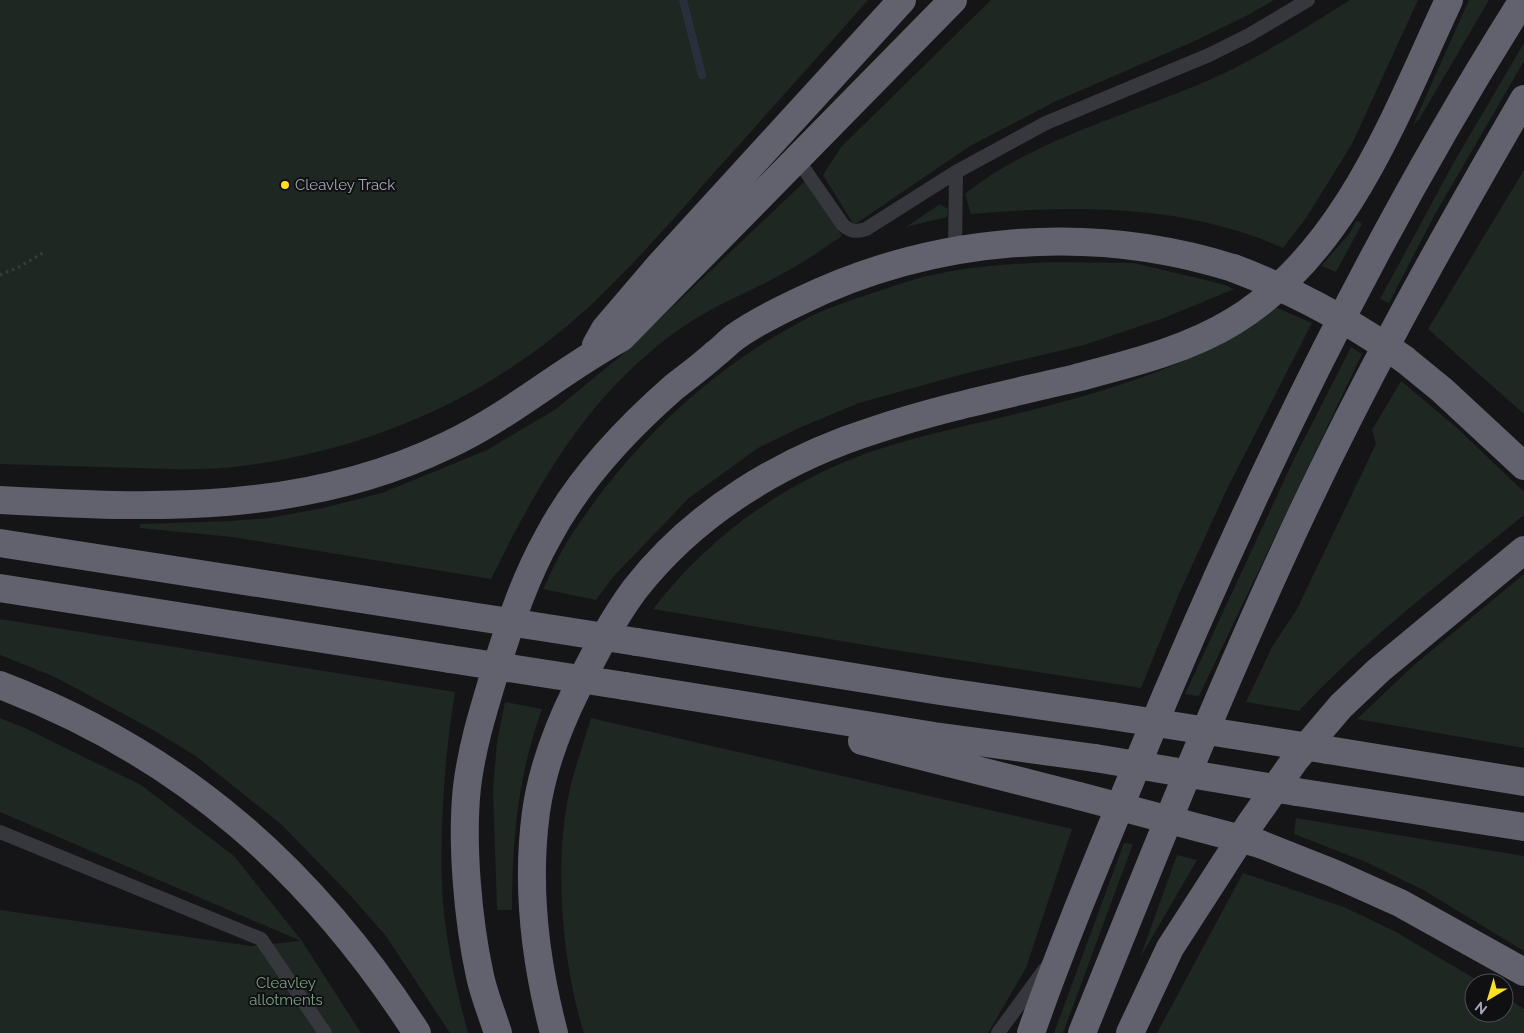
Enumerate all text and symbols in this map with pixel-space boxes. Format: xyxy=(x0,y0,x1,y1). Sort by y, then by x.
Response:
place label: Cleavley Track xyxy=(295,176,395,194)
marker: Cleavley Track xyxy=(279,179,291,191)
north arrow xyxy=(1464,973,1514,1023)
park label: Cleavley allotments xyxy=(249,974,323,1009)
text: N xyxy=(1472,999,1490,1018)

